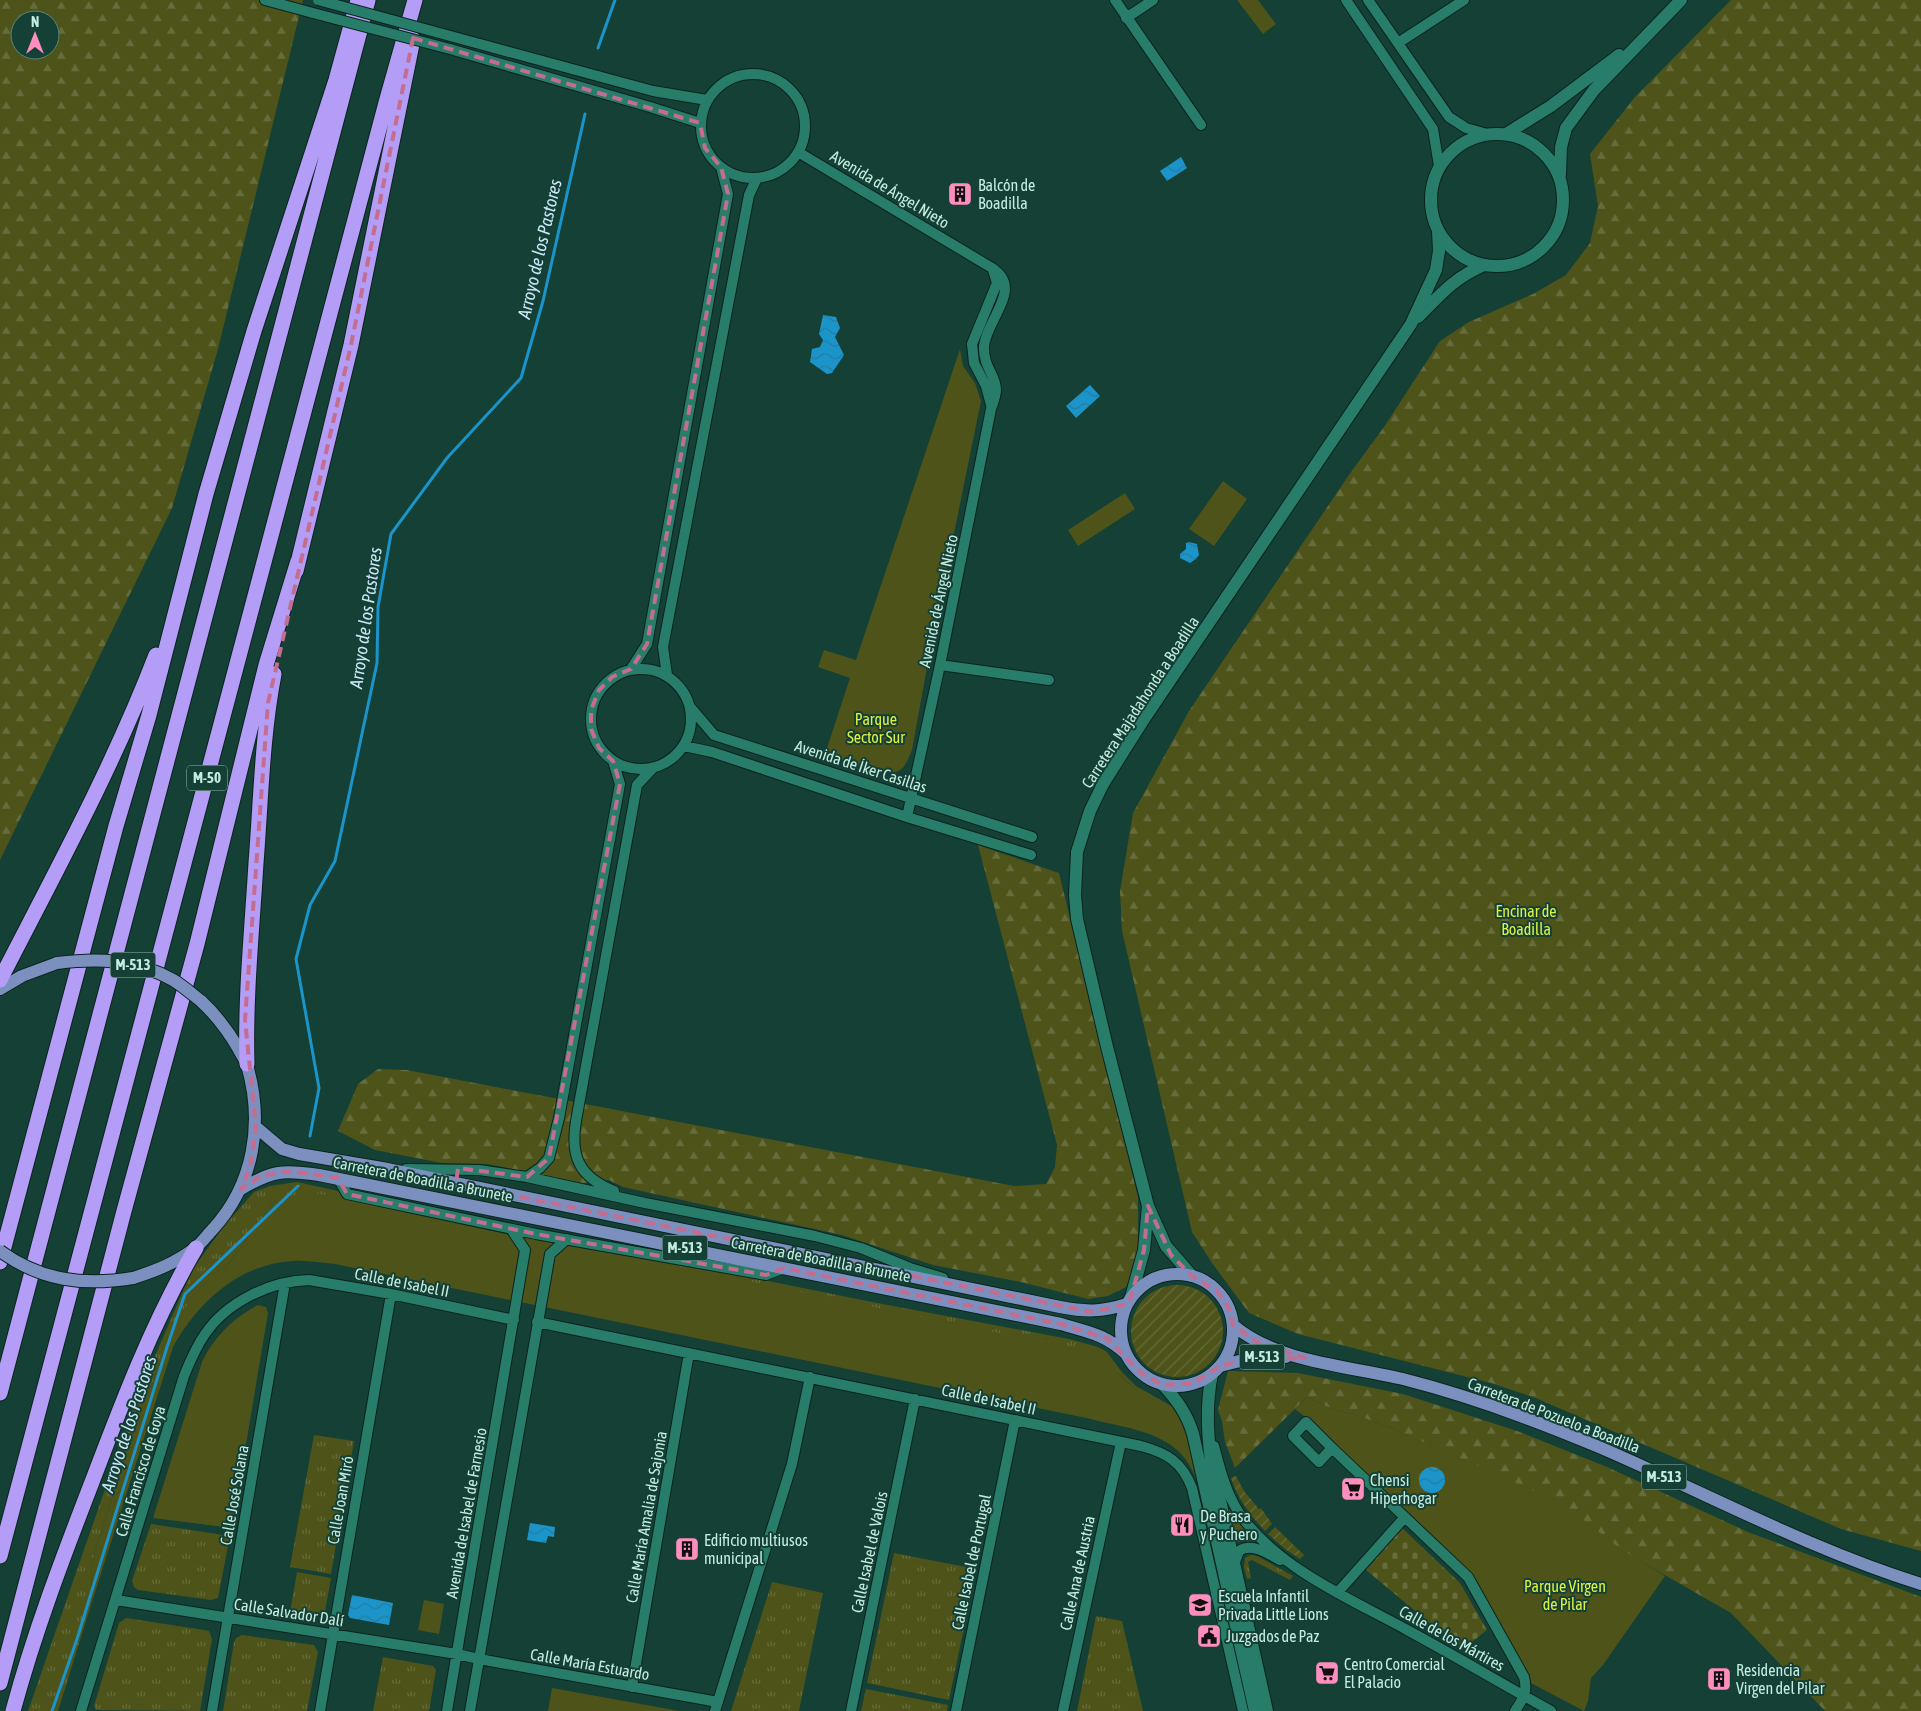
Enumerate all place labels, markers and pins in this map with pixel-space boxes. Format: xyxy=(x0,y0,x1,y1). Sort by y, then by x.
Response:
place label: Balcón de Boadilla xyxy=(978,176,1035,212)
building icon: Balcón de Boadilla xyxy=(947,181,973,207)
place label: Chensi Hiperhogar xyxy=(1370,1471,1437,1508)
supermarket icon: Chensi Hiperhogar xyxy=(1340,1476,1366,1502)
place label: De Brasa y Puchero xyxy=(1200,1507,1258,1544)
restaurant icon: De Brasa y Puchero xyxy=(1169,1512,1195,1538)
place label: Edificio multiusos municipal xyxy=(704,1531,808,1568)
building icon: Edificio multiusos municipal xyxy=(674,1536,700,1562)
place label: Escuela Infantil Privada Little Lions xyxy=(1218,1587,1329,1623)
school or university icon: Escuela Infantil Privada Little Lions xyxy=(1187,1592,1213,1618)
public building icon: Juzgados de Paz xyxy=(1196,1623,1222,1649)
place label: Juzgados de Paz xyxy=(1226,1627,1320,1646)
place label: Centro Comercial El Palacio xyxy=(1344,1655,1446,1691)
supermarket icon: Centro Comercial El Palacio xyxy=(1314,1660,1340,1686)
place label: Residencia Virgen del Pilar xyxy=(1736,1661,1825,1698)
building icon: Residencia Virgen del Pilar xyxy=(1706,1666,1732,1692)

